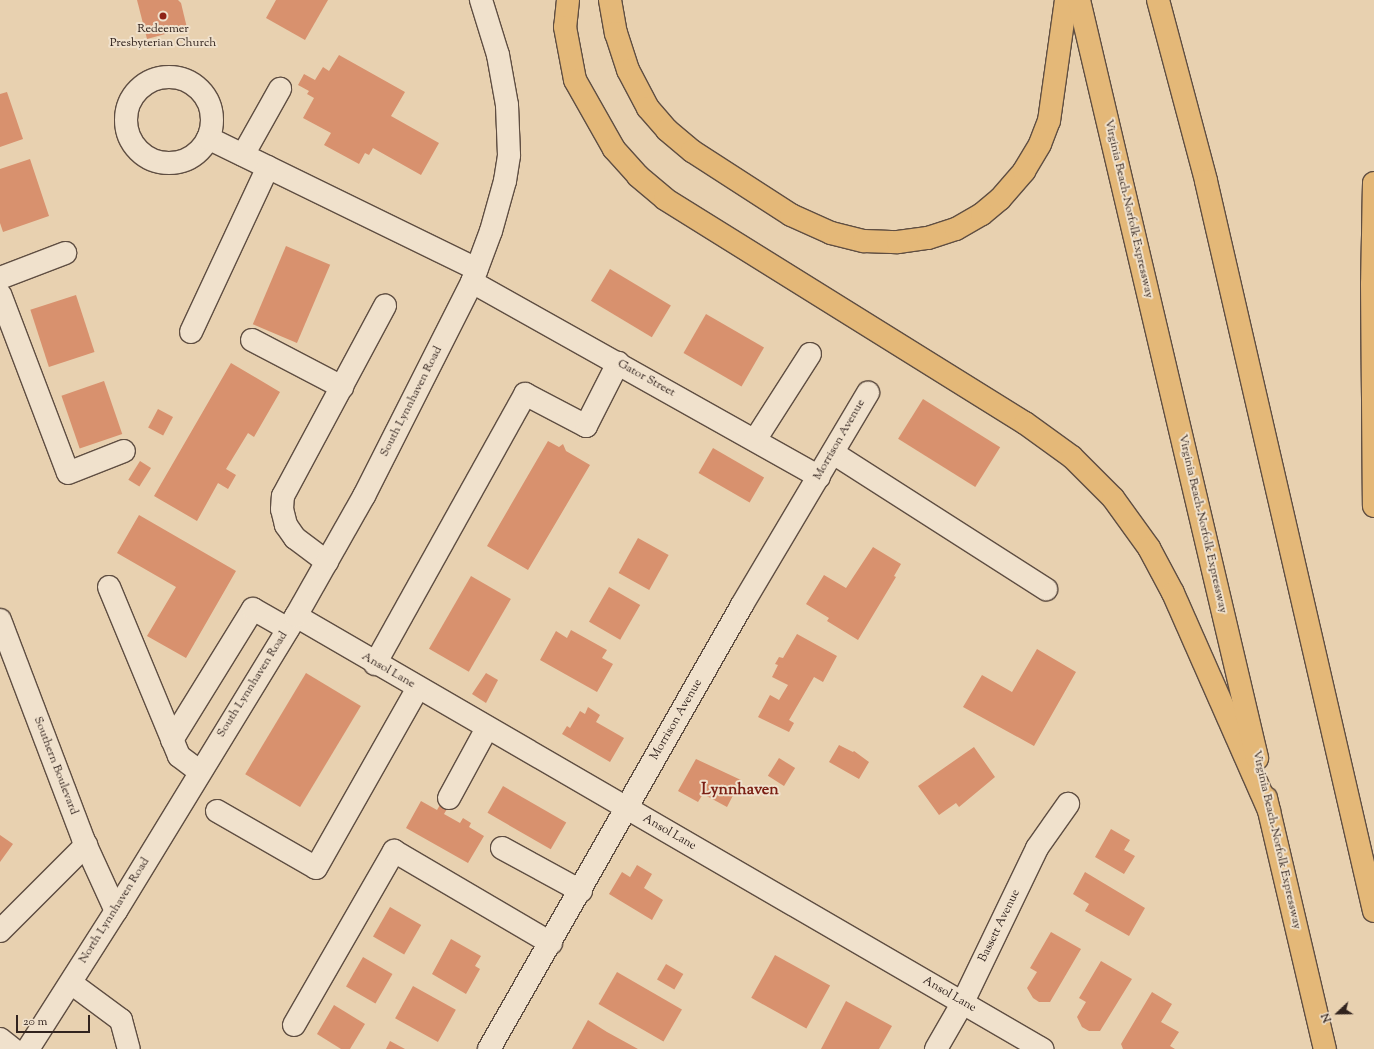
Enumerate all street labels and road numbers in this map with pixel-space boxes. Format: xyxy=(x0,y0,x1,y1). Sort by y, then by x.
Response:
street label: Virginia Beach-Norfolk Expressway xyxy=(1100,118,1156,300)
street label: South Lynnhaven Road xyxy=(378,344,446,460)
street label: Gator Street xyxy=(615,357,677,401)
street label: Morrison Avenue xyxy=(811,397,869,483)
street label: Virginia Beach-Norfolk Expressway xyxy=(1174,433,1230,615)
street label: South Lynnhaven Road xyxy=(215,629,291,741)
street label: Ansol Lane xyxy=(359,650,417,692)
street label: Morrison Avenue xyxy=(648,677,706,763)
street label: Southern Boulevard xyxy=(30,715,80,817)
street label: Virginia Beach-Norfolk Expressway xyxy=(1248,749,1304,931)
street label: Ansol Lane xyxy=(640,812,698,854)
street label: North Lynnhaven Road xyxy=(77,856,153,966)
street label: Bassett Avenue xyxy=(976,887,1024,965)
street label: Ansol Lane xyxy=(920,974,978,1016)

